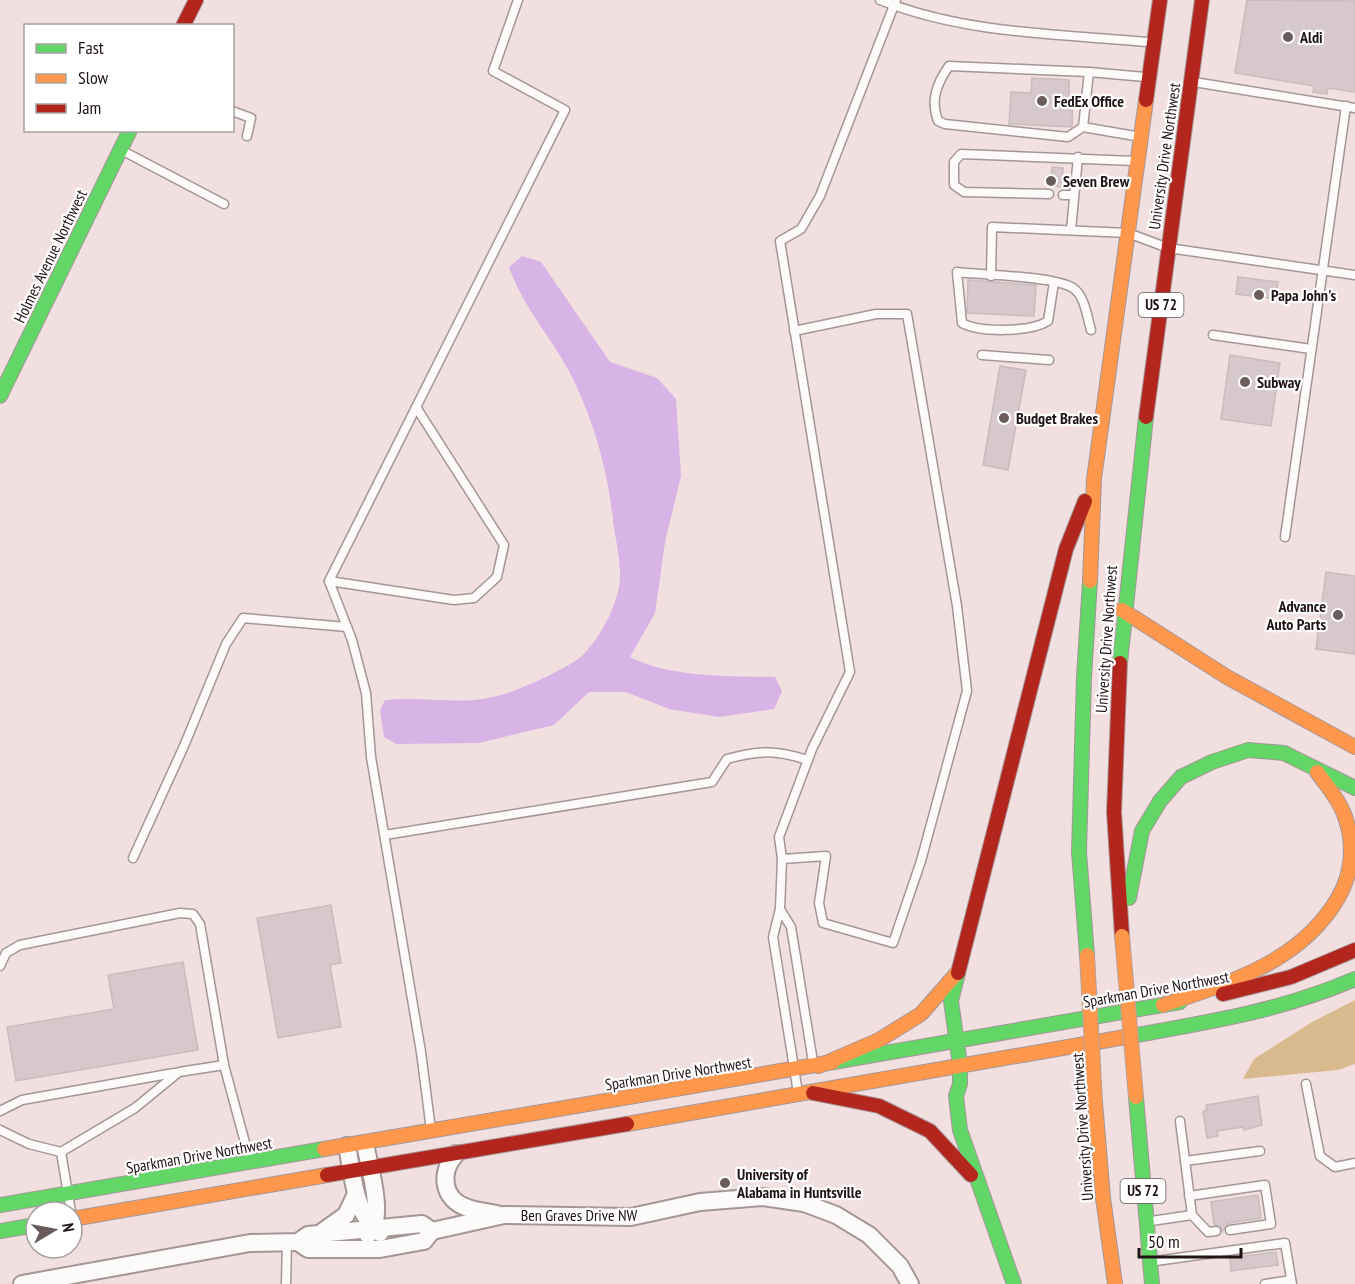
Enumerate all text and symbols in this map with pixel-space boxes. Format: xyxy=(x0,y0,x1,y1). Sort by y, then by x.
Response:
legend xyxy=(24,24,234,132)
place label: Aldi xyxy=(1299,27,1323,47)
marker: Aldi xyxy=(1281,30,1295,44)
text: Fast xyxy=(78,36,104,59)
text: Slow xyxy=(78,66,109,89)
street label: University Drive Northwest xyxy=(1144,81,1184,231)
place label: FedEx Office xyxy=(1054,91,1124,111)
marker: FedEx Office xyxy=(1035,94,1049,108)
text: Jam xyxy=(77,96,101,119)
place label: Seven Brew xyxy=(1063,171,1130,191)
marker: Seven Brew xyxy=(1044,174,1058,188)
street label: Holmes Avenue Northwest xyxy=(9,186,91,326)
place label: Papa John's xyxy=(1271,285,1337,305)
marker: Papa John's xyxy=(1252,288,1266,302)
road number: US 72 xyxy=(1138,293,1184,317)
place label: Subway xyxy=(1257,372,1301,392)
marker: Subway xyxy=(1238,375,1252,389)
place label: Budget Brakes xyxy=(1016,408,1098,428)
marker: Budget Brakes xyxy=(997,411,1011,425)
street label: University Drive Northwest xyxy=(1091,564,1121,714)
place label: Advance Auto Parts xyxy=(1266,596,1326,634)
marker: Advance Auto Parts xyxy=(1331,608,1345,622)
street label: Sparkman Drive Northwest xyxy=(1081,966,1231,1012)
street label: Sparkman Drive Northwest xyxy=(603,1051,753,1094)
street label: University Drive Northwest xyxy=(1067,1052,1097,1202)
street label: Sparkman Drive Northwest xyxy=(124,1132,274,1178)
place label: University of Alabama in Huntsville xyxy=(736,1164,862,1202)
marker: University of Alabama in Huntsville xyxy=(718,1176,732,1190)
road number: US 72 xyxy=(1120,1179,1166,1203)
north arrow xyxy=(24,1200,84,1260)
street label: Ben Graves Drive NW xyxy=(521,1205,638,1225)
text: N xyxy=(58,1221,79,1233)
scale bar xyxy=(1139,1221,1241,1259)
text: 50 m xyxy=(1148,1230,1180,1253)

